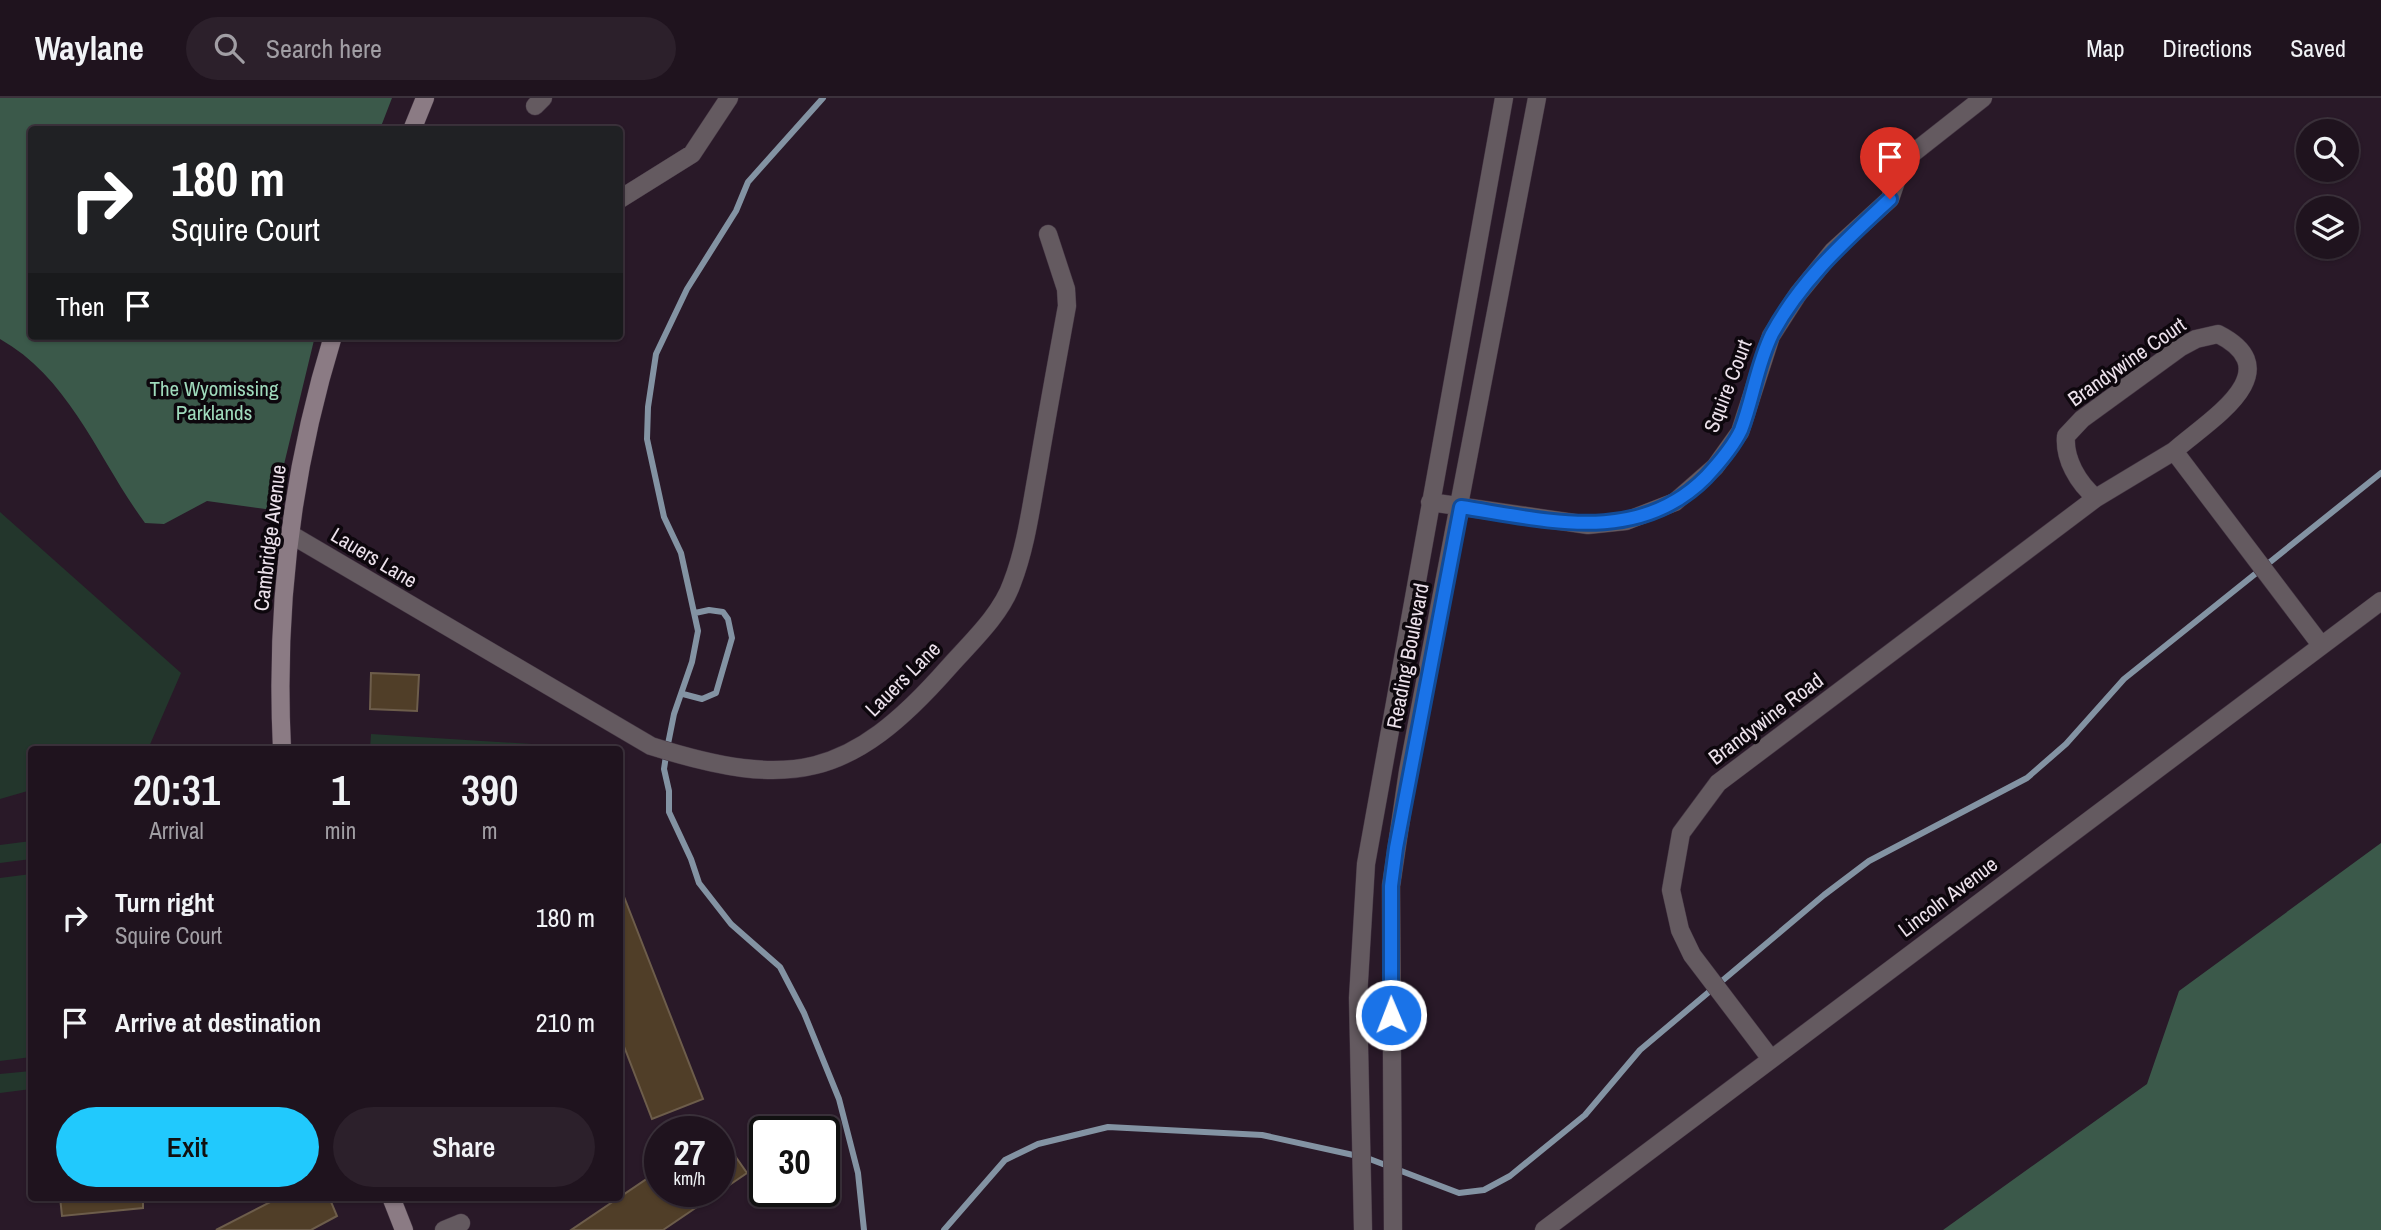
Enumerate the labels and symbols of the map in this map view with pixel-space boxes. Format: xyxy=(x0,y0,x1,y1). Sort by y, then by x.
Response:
pin xyxy=(1860,127,1920,199)
street label: Brandywine Court xyxy=(2062,310,2192,413)
street label: Squire Court xyxy=(1697,335,1759,437)
park label: The Wyomissing Parklands xyxy=(149,374,279,427)
street label: Cambridge Avenue xyxy=(246,463,293,613)
street label: Lauers Lane xyxy=(326,520,423,595)
street label: Reading Boulevard xyxy=(1379,581,1436,731)
street label: Lauers Lane xyxy=(859,635,947,723)
street label: Brandywine Road xyxy=(1702,666,1829,771)
street label: Lincoln Avenue xyxy=(1892,850,2003,944)
position arrow xyxy=(1354,978,1428,1052)
speed limit sign: 30 xyxy=(749,1116,840,1207)

